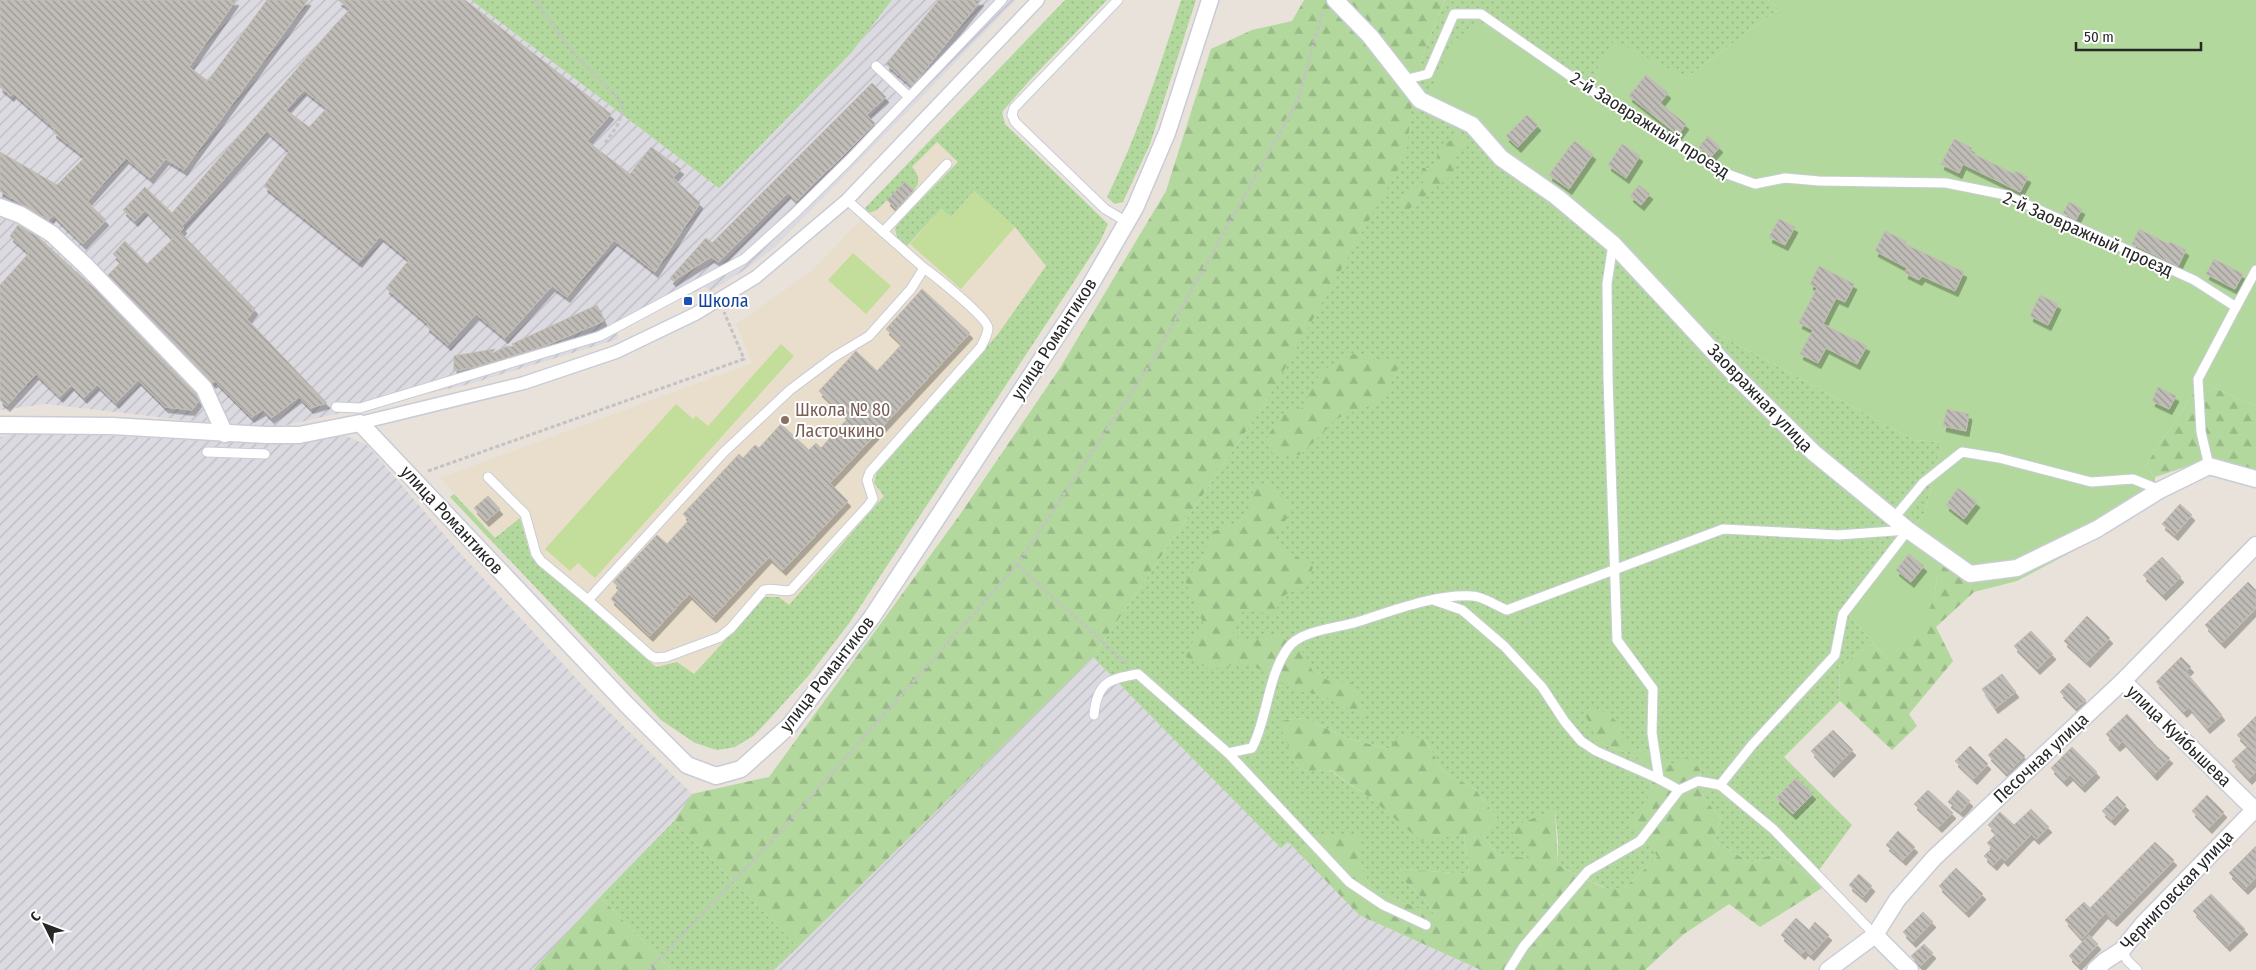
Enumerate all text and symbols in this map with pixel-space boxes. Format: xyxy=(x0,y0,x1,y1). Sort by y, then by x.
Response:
scale bar xyxy=(2076,20,2201,52)
text: 50 m xyxy=(2084,28,2114,46)
street label: 2-й Заовражный проезд xyxy=(1566,67,1734,183)
street label: 2-й Заовражный проезд xyxy=(2000,187,2176,281)
street label: улица Романтиков xyxy=(1006,274,1102,404)
place label: Школа xyxy=(698,290,749,312)
marker: Школа xyxy=(682,295,694,307)
street label: Заовражная улица xyxy=(1703,339,1817,457)
place label: Школа № 80 Ласточкино xyxy=(795,399,890,442)
marker: Школа № 80 Ласточкино xyxy=(779,414,791,426)
street label: улица Романтиков xyxy=(396,461,508,579)
street label: улица Романтиков xyxy=(775,612,879,736)
street label: улица Куйбышева xyxy=(2122,680,2236,792)
street label: Песочная улица xyxy=(1989,708,2093,808)
street label: Черниговская улица xyxy=(2116,826,2238,954)
north arrow xyxy=(20,900,70,950)
text: С xyxy=(27,908,45,925)

